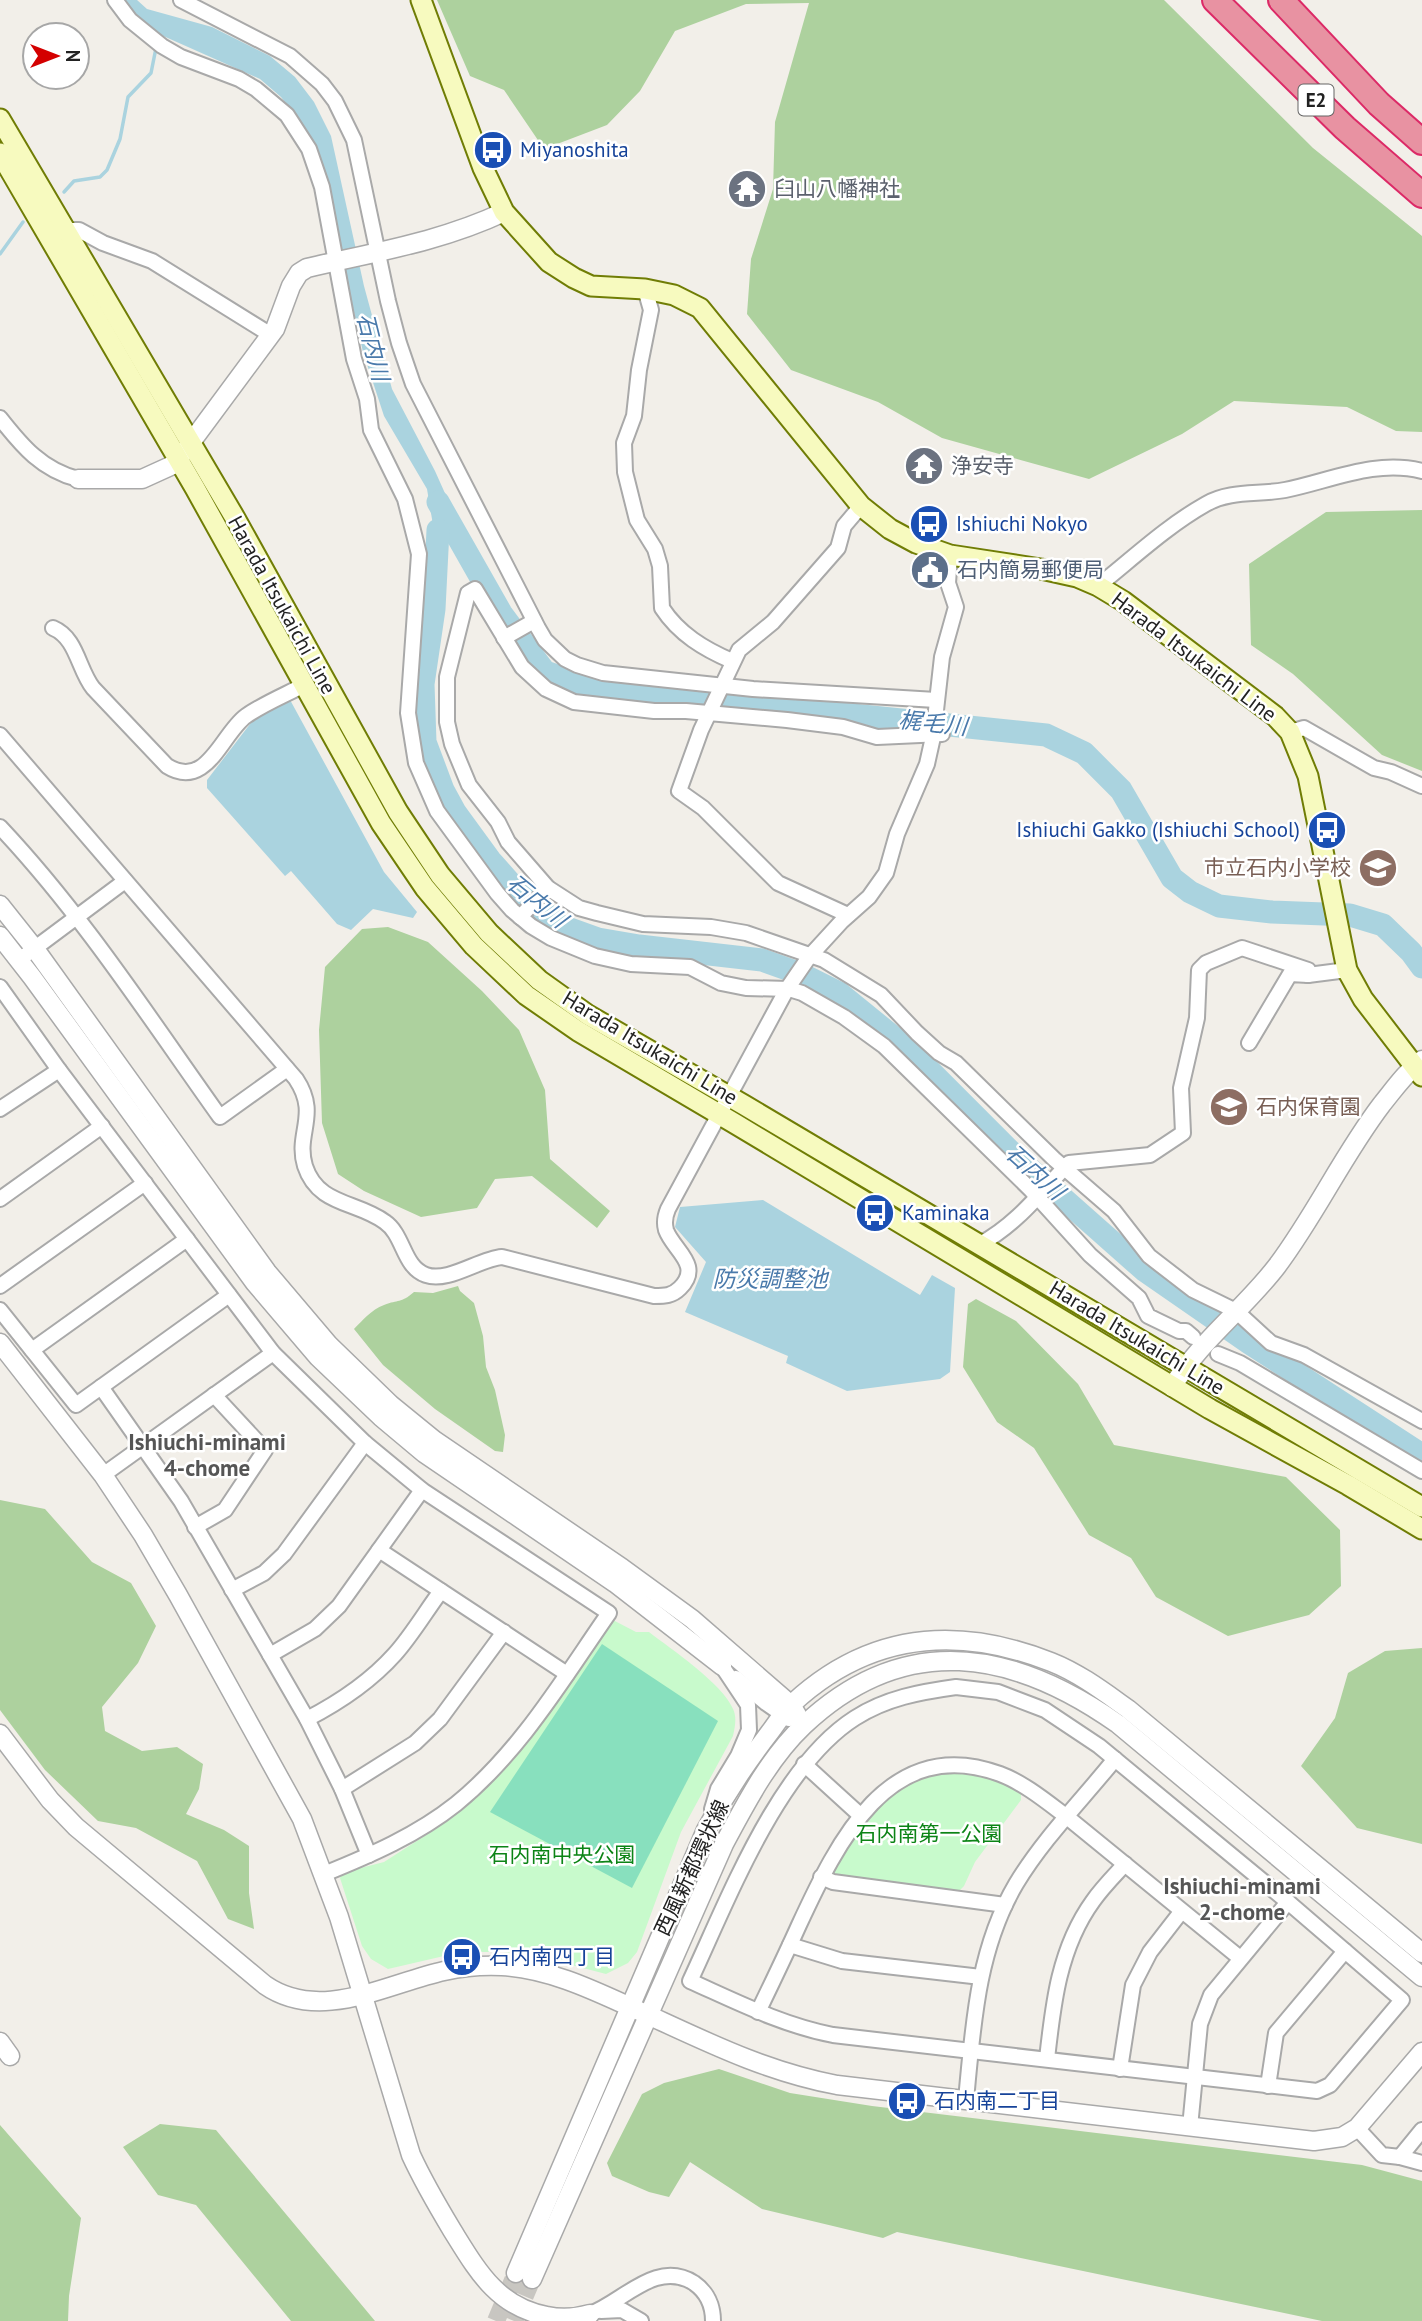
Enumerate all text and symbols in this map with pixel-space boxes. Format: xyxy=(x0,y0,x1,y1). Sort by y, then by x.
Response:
north arrow xyxy=(21,21,91,91)
text: N xyxy=(61,50,85,62)
road number: E2 xyxy=(1298,85,1334,116)
bus stop icon: Miyanoshita xyxy=(472,129,514,171)
place label: Miyanoshita xyxy=(520,136,629,163)
temple icon: 臼山八幡神社 xyxy=(726,168,768,210)
place label: 臼山八幡神社 xyxy=(774,175,900,202)
water label: 石内川 xyxy=(351,310,397,387)
temple icon: 浄安寺 xyxy=(903,445,945,487)
place label: 浄安寺 xyxy=(951,452,1014,479)
bus stop icon: Ishiuchi Nokyo xyxy=(908,503,950,545)
place label: Ishiuchi Nokyo xyxy=(956,510,1088,537)
street label: Harada Itsukaichi Line xyxy=(222,511,343,699)
public building icon: 石内簡易郵便局 xyxy=(909,549,951,591)
place label: 石内簡易郵便局 xyxy=(957,556,1104,583)
street label: Harada Itsukaichi Line xyxy=(1106,586,1282,727)
water label: 梶毛川 xyxy=(897,704,972,741)
bus stop icon: Ishiuchi Gakko (Ishiuchi School) xyxy=(1306,809,1348,851)
place label: Ishiuchi Gakko (Ishiuchi School) xyxy=(1016,816,1300,843)
school or university icon: 市立石内小学校 xyxy=(1357,847,1399,889)
place label: 市立石内小学校 xyxy=(1204,854,1351,881)
water label: 石内川 xyxy=(501,868,576,935)
street label: Harada Itsukaichi Line xyxy=(558,985,743,1111)
school or university icon: 石内保育園 xyxy=(1208,1086,1250,1128)
place label: 石内保育園 xyxy=(1256,1093,1361,1120)
water label: 石内川 xyxy=(1000,1138,1073,1207)
bus stop icon: Kaminaka xyxy=(854,1192,896,1234)
place label: Kaminaka xyxy=(902,1199,990,1226)
water label: 防災調整池 xyxy=(713,1264,830,1293)
street label: Harada Itsukaichi Line xyxy=(1045,1275,1230,1401)
district label: Ishiuchi-minami 4-chome xyxy=(128,1427,286,1482)
street label: 西風新都環状線 xyxy=(648,1795,735,1940)
park label: 石内南第一公園 xyxy=(856,1820,1003,1847)
park label: 石内南中央公園 xyxy=(489,1841,636,1868)
district label: Ishiuchi-minami 2-chome xyxy=(1163,1871,1321,1926)
bus stop icon: 石内南四丁目 xyxy=(441,1936,483,1978)
place label: 石内南四丁目 xyxy=(489,1943,615,1970)
bus stop icon: 石内南二丁目 xyxy=(886,2080,928,2122)
place label: 石内南二丁目 xyxy=(934,2087,1060,2114)

